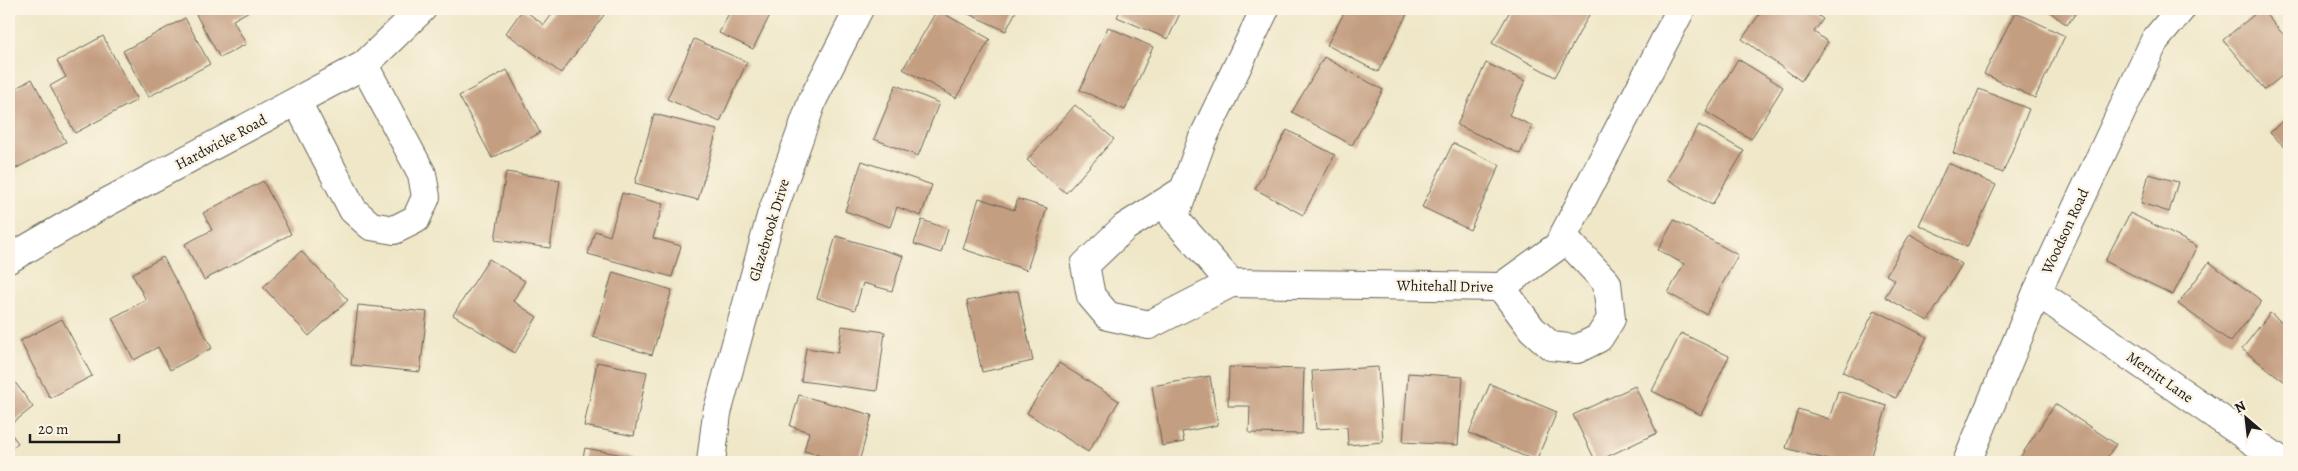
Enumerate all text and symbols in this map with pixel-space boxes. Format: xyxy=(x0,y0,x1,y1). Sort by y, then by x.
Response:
street label: Hardwicke Road xyxy=(172,109,271,175)
street label: Glazebrook Drive xyxy=(744,176,794,284)
street label: Woodson Road xyxy=(2036,184,2094,278)
street label: Whitehall Drive xyxy=(1395,275,1494,297)
street label: Merritt Lane xyxy=(2123,347,2198,408)
north arrow xyxy=(2220,394,2270,444)
text: N xyxy=(2231,396,2249,418)
scale bar xyxy=(30,411,119,443)
text: 20 m xyxy=(38,419,69,439)

